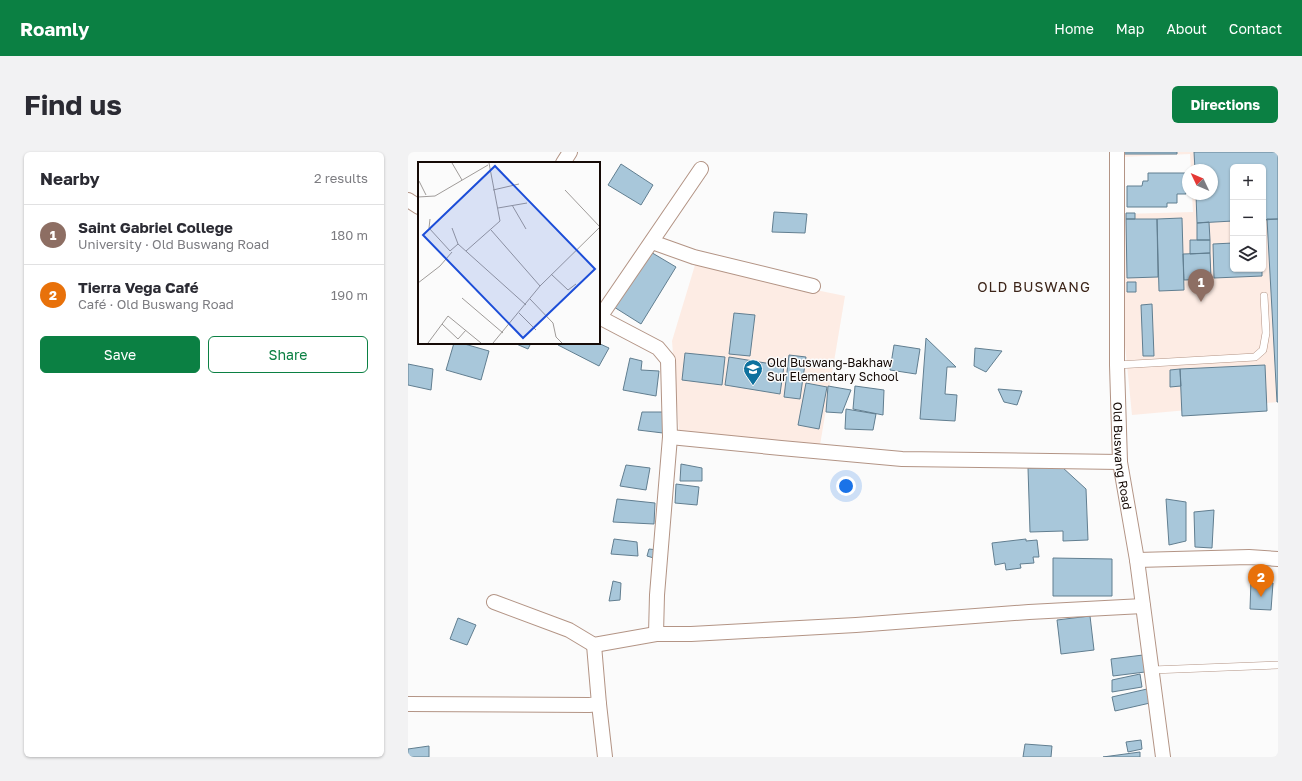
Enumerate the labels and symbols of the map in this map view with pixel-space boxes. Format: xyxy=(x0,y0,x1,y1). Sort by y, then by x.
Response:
inset map xyxy=(418,162,600,344)
north arrow xyxy=(1182,164,1218,200)
pin: 1 xyxy=(1188,269,1214,302)
district label: OLD BUSWANG xyxy=(977,278,1091,295)
place label: Old Buswang-Bakhaw Sur Elementary School xyxy=(767,355,899,384)
school or university icon: Old Buswang-Bakhaw Sur Elementary School xyxy=(742,358,764,386)
street label: Old Buswang Road xyxy=(1111,402,1136,511)
your location xyxy=(836,476,856,496)
pin: 2 xyxy=(1248,564,1274,597)

